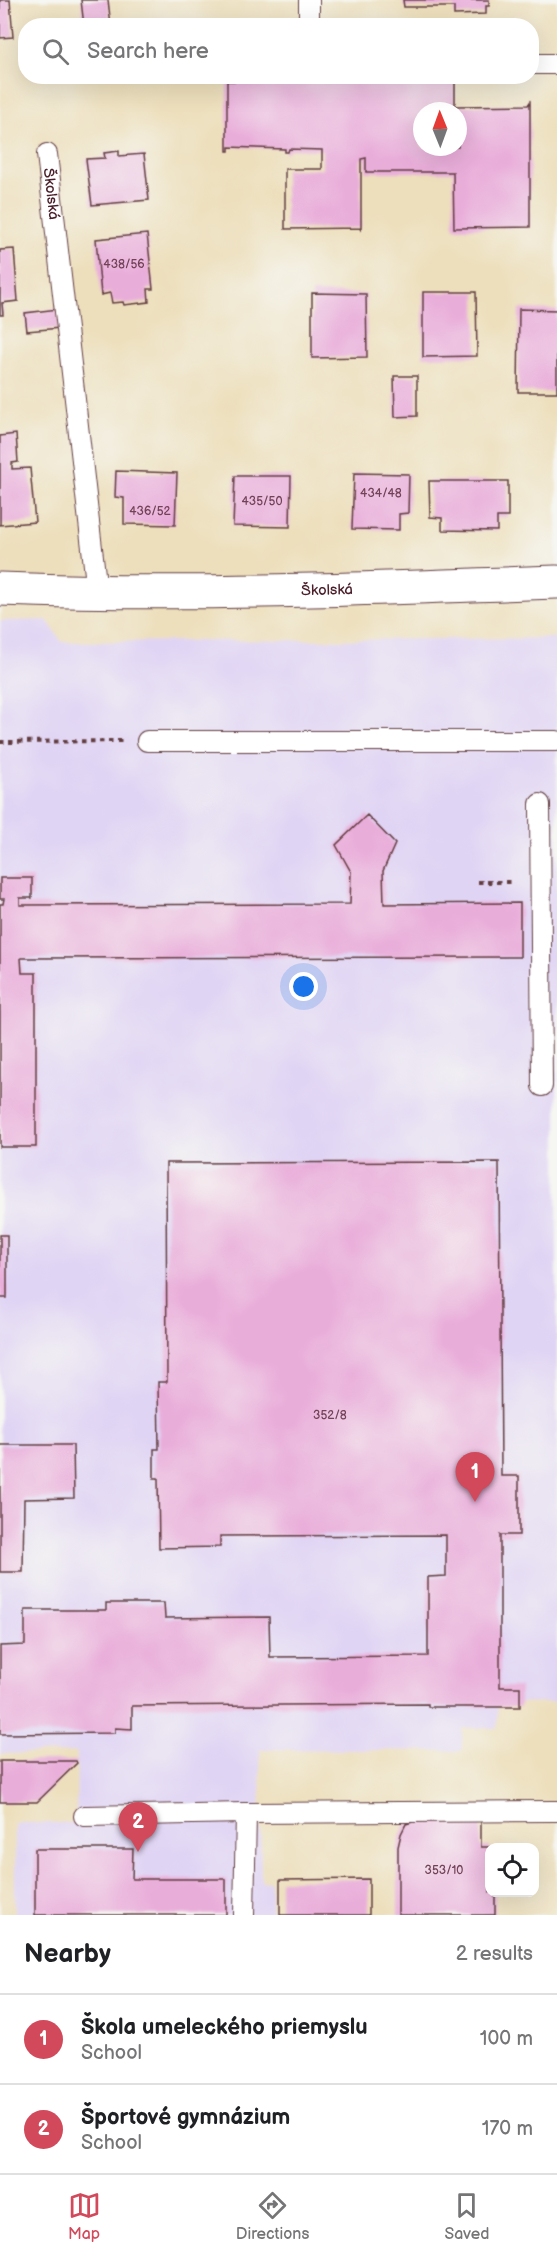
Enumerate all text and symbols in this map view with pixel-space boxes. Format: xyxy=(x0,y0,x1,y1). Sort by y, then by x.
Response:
search box xyxy=(18,18,539,84)
icon: search xyxy=(39,35,72,68)
text: Search here xyxy=(87,38,209,65)
north arrow xyxy=(413,102,467,156)
street label: Školská xyxy=(39,167,63,221)
house number: 438/56 xyxy=(103,257,145,272)
house number: 434/48 xyxy=(360,486,402,501)
house number: 435/50 xyxy=(242,494,282,509)
house number: 436/52 xyxy=(129,504,171,519)
street label: Školská xyxy=(301,580,353,600)
your location xyxy=(289,972,318,1001)
house number: 352/8 xyxy=(313,1408,347,1423)
pin: 1 xyxy=(456,1452,494,1502)
pin: 2 xyxy=(118,1802,158,1852)
map controls xyxy=(485,1843,539,1897)
button: locate xyxy=(485,1843,539,1897)
house number: 353/10 xyxy=(425,1863,463,1878)
text: Nearby xyxy=(24,1939,111,1970)
text: 2 results xyxy=(456,1942,533,1966)
text: Škola umeleckého priemyslu xyxy=(81,2014,368,2041)
text: 1 xyxy=(39,2027,48,2051)
text: 100 m xyxy=(480,2027,533,2051)
text: School xyxy=(81,2041,142,2065)
text: Športové gymnázium xyxy=(81,2104,290,2131)
text: 2 xyxy=(38,2117,49,2141)
text: 170 m xyxy=(482,2117,533,2141)
text: School xyxy=(81,2131,142,2155)
tab: Map xyxy=(68,2189,101,2244)
tab: Directions xyxy=(236,2189,309,2244)
tab: Saved xyxy=(444,2189,489,2244)

